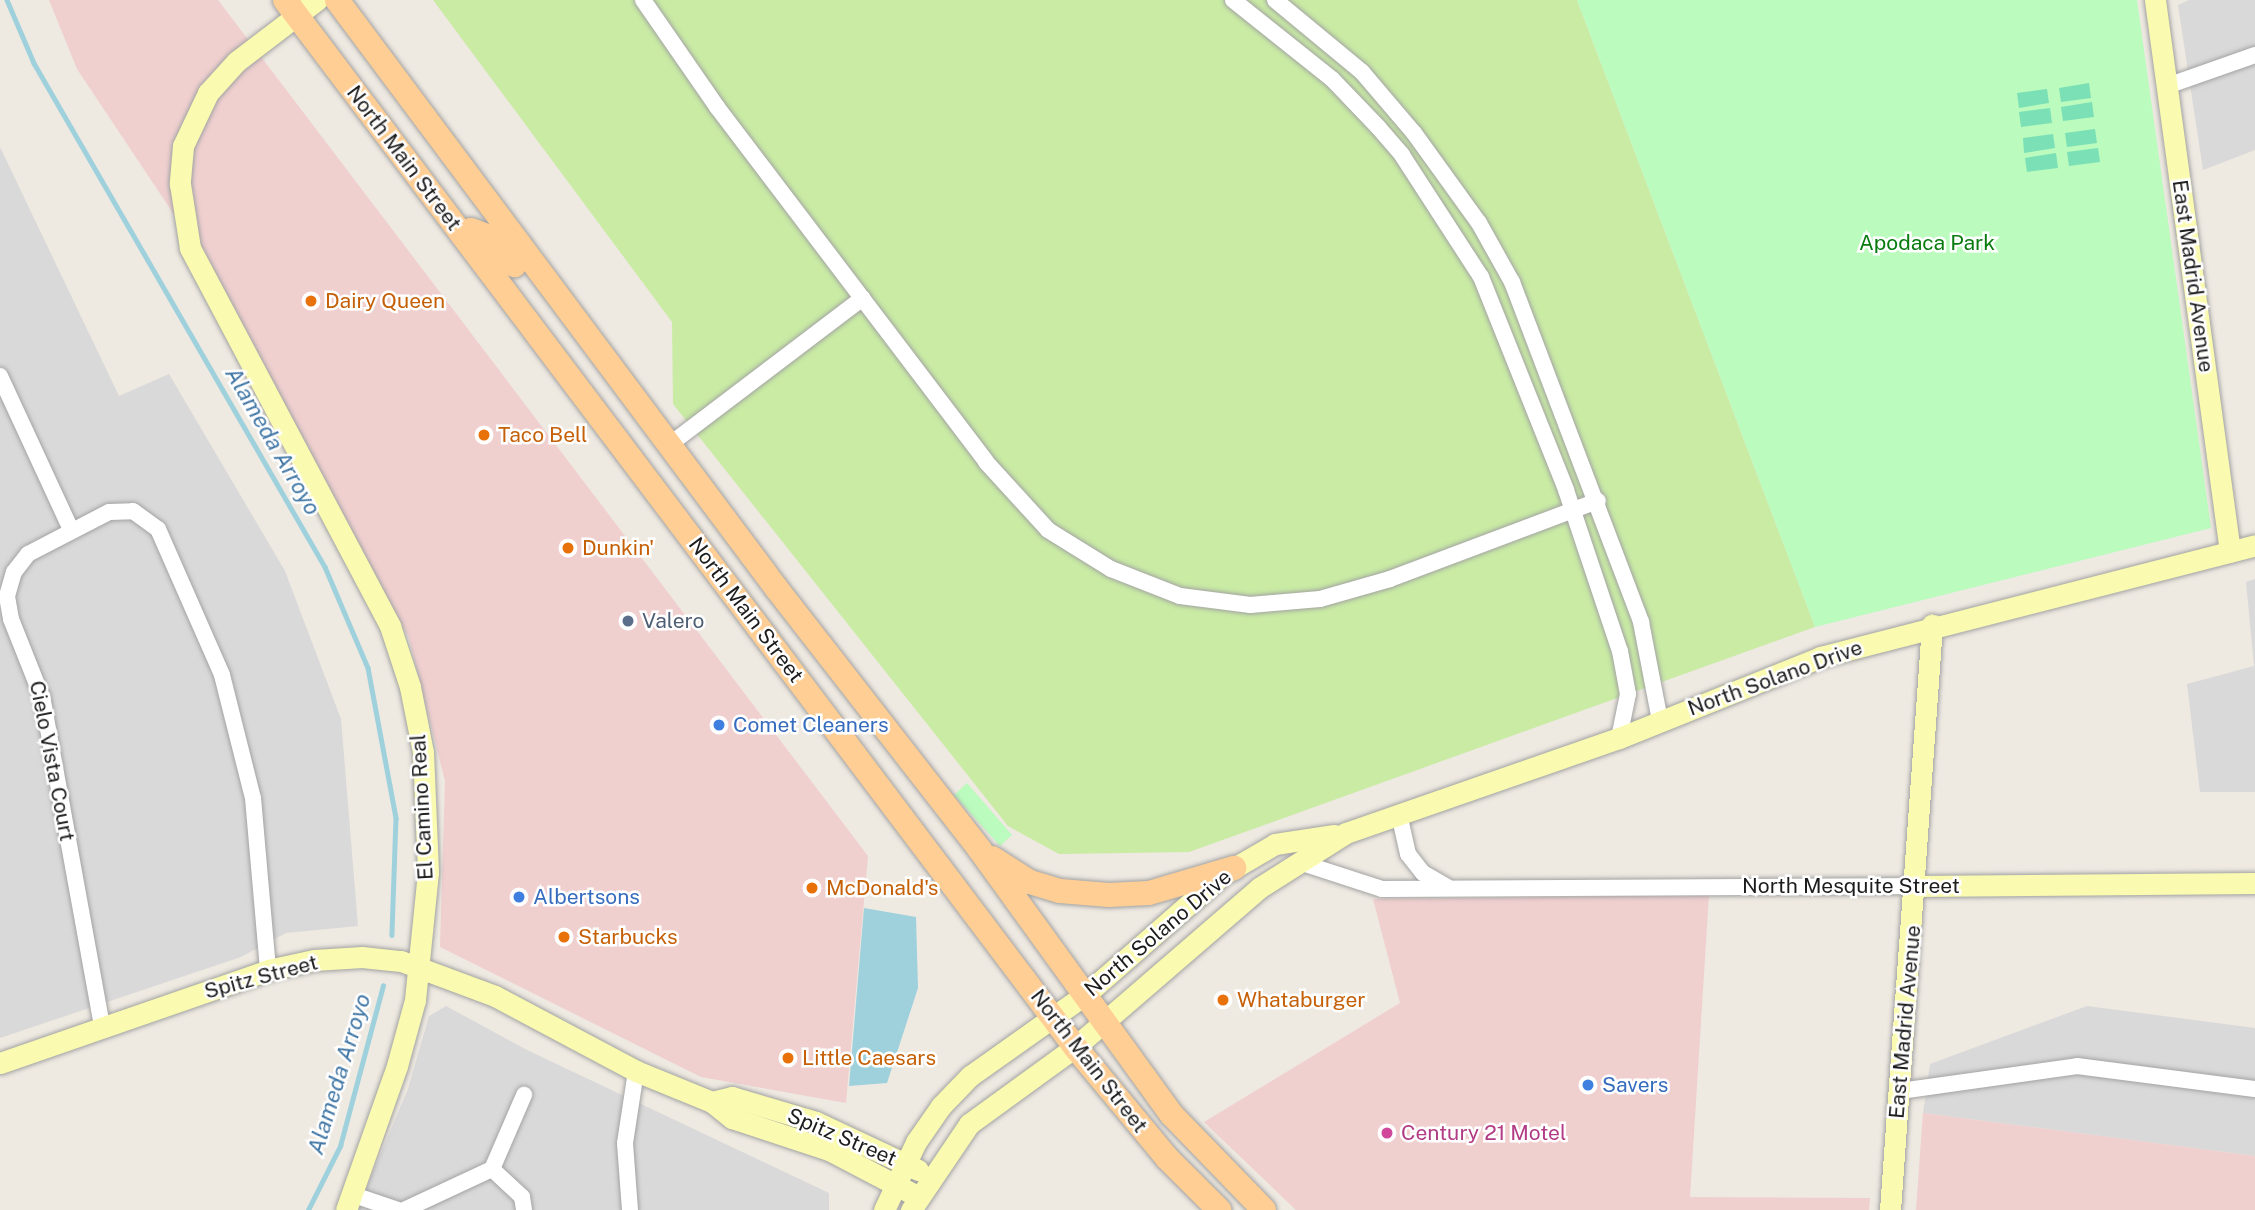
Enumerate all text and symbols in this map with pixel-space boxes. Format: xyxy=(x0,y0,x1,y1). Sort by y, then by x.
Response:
street label: North Main Street xyxy=(341,81,467,235)
street label: East Madrid Avenue xyxy=(2167,178,2219,374)
park label: Apodaca Park xyxy=(1859,230,1995,256)
place label: Dairy Queen xyxy=(325,288,445,314)
marker: Dairy Queen xyxy=(303,293,319,309)
water label: Alameda Arroyo xyxy=(219,362,327,520)
place label: Taco Bell xyxy=(498,422,588,448)
marker: Taco Bell xyxy=(476,427,492,443)
street label: North Main Street xyxy=(683,533,809,687)
place label: Dunkin' xyxy=(582,535,654,561)
marker: Dunkin' xyxy=(560,540,576,556)
place label: Valero xyxy=(642,608,704,634)
marker: Valero xyxy=(620,613,636,629)
street label: North Solano Drive xyxy=(1684,635,1866,721)
street label: Cielo Vista Court xyxy=(24,678,80,844)
place label: Comet Cleaners xyxy=(733,712,889,738)
marker: Comet Cleaners xyxy=(711,717,727,733)
street label: El Camino Real xyxy=(406,733,438,881)
street label: North Solano Drive xyxy=(1079,864,1237,1002)
street label: North Mesquite Street xyxy=(1742,873,1960,899)
place label: McDonald's xyxy=(826,875,938,901)
marker: McDonald's xyxy=(804,880,820,896)
place label: Albertsons xyxy=(533,884,640,910)
marker: Albertsons xyxy=(511,889,527,905)
place label: Starbucks xyxy=(578,924,678,950)
street label: East Madrid Avenue xyxy=(1884,924,1926,1120)
marker: Starbucks xyxy=(556,929,572,945)
street label: Spitz Street xyxy=(202,950,320,1004)
street label: North Main Street xyxy=(1025,984,1153,1138)
place label: Whataburger xyxy=(1237,987,1365,1013)
water label: Alameda Arroyo xyxy=(301,990,377,1158)
marker: Whataburger xyxy=(1215,992,1231,1008)
place label: Little Caesars xyxy=(802,1045,936,1071)
marker: Little Caesars xyxy=(780,1050,796,1066)
place label: Savers xyxy=(1602,1072,1668,1098)
marker: Savers xyxy=(1580,1077,1596,1093)
street label: Spitz Street xyxy=(783,1103,901,1171)
place label: Century 21 Motel xyxy=(1401,1120,1566,1146)
marker: Century 21 Motel xyxy=(1379,1125,1395,1141)

